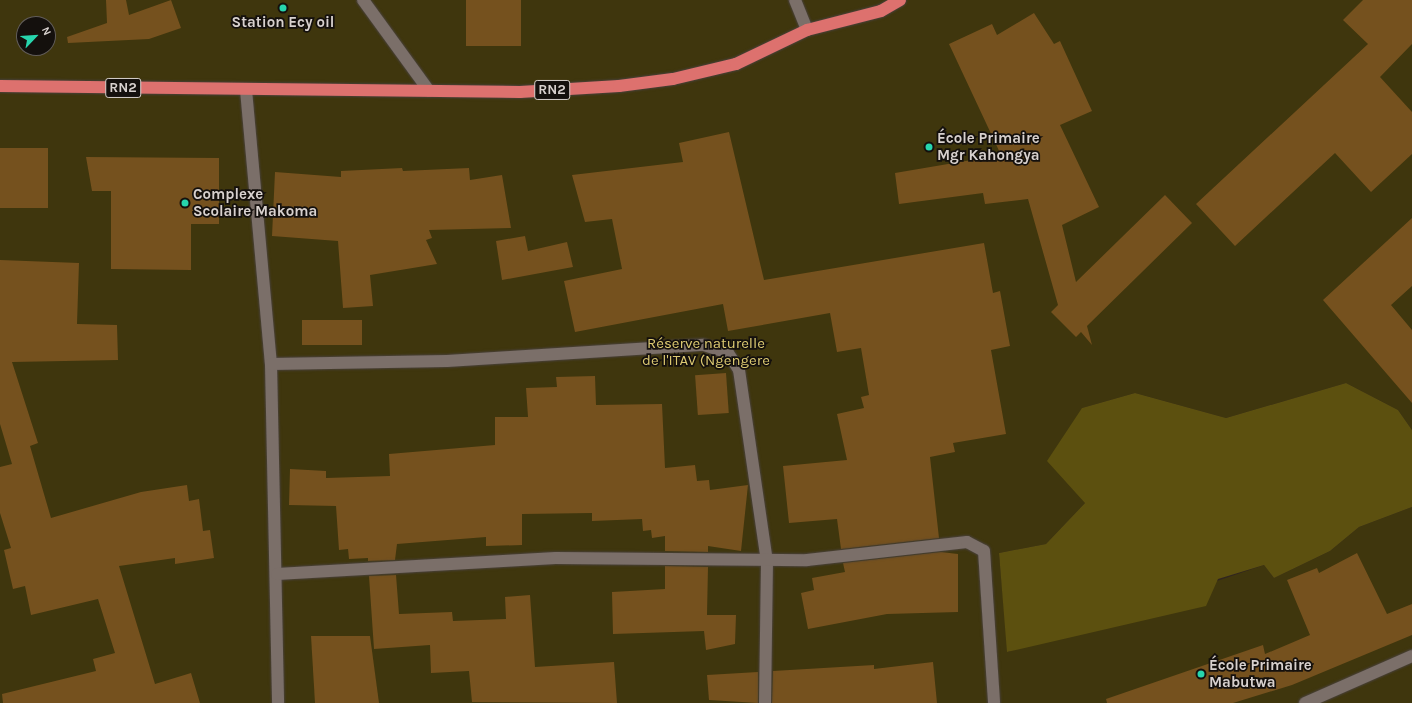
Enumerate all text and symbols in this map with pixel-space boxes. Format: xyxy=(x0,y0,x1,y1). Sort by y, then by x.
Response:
marker: Station Ecy oil xyxy=(278,3,288,13)
place label: Station Ecy oil xyxy=(232,14,334,32)
north arrow xyxy=(16,16,56,56)
text: N xyxy=(39,25,54,37)
road number: RN2 xyxy=(105,76,141,100)
road number: RN2 xyxy=(534,78,570,102)
place label: École Primaire Mgr Kahongya xyxy=(937,129,1040,164)
marker: École Primaire Mgr Kahongya xyxy=(924,142,934,152)
place label: Complexe Scolaire Makoma xyxy=(193,185,317,220)
marker: Complexe Scolaire Makoma xyxy=(180,198,190,208)
park label: Réserve naturelle de l'ITAV (Ngengere xyxy=(642,334,770,369)
place label: École Primaire Mabutwa xyxy=(1209,656,1312,691)
marker: École Primaire Mabutwa xyxy=(1196,669,1206,679)

